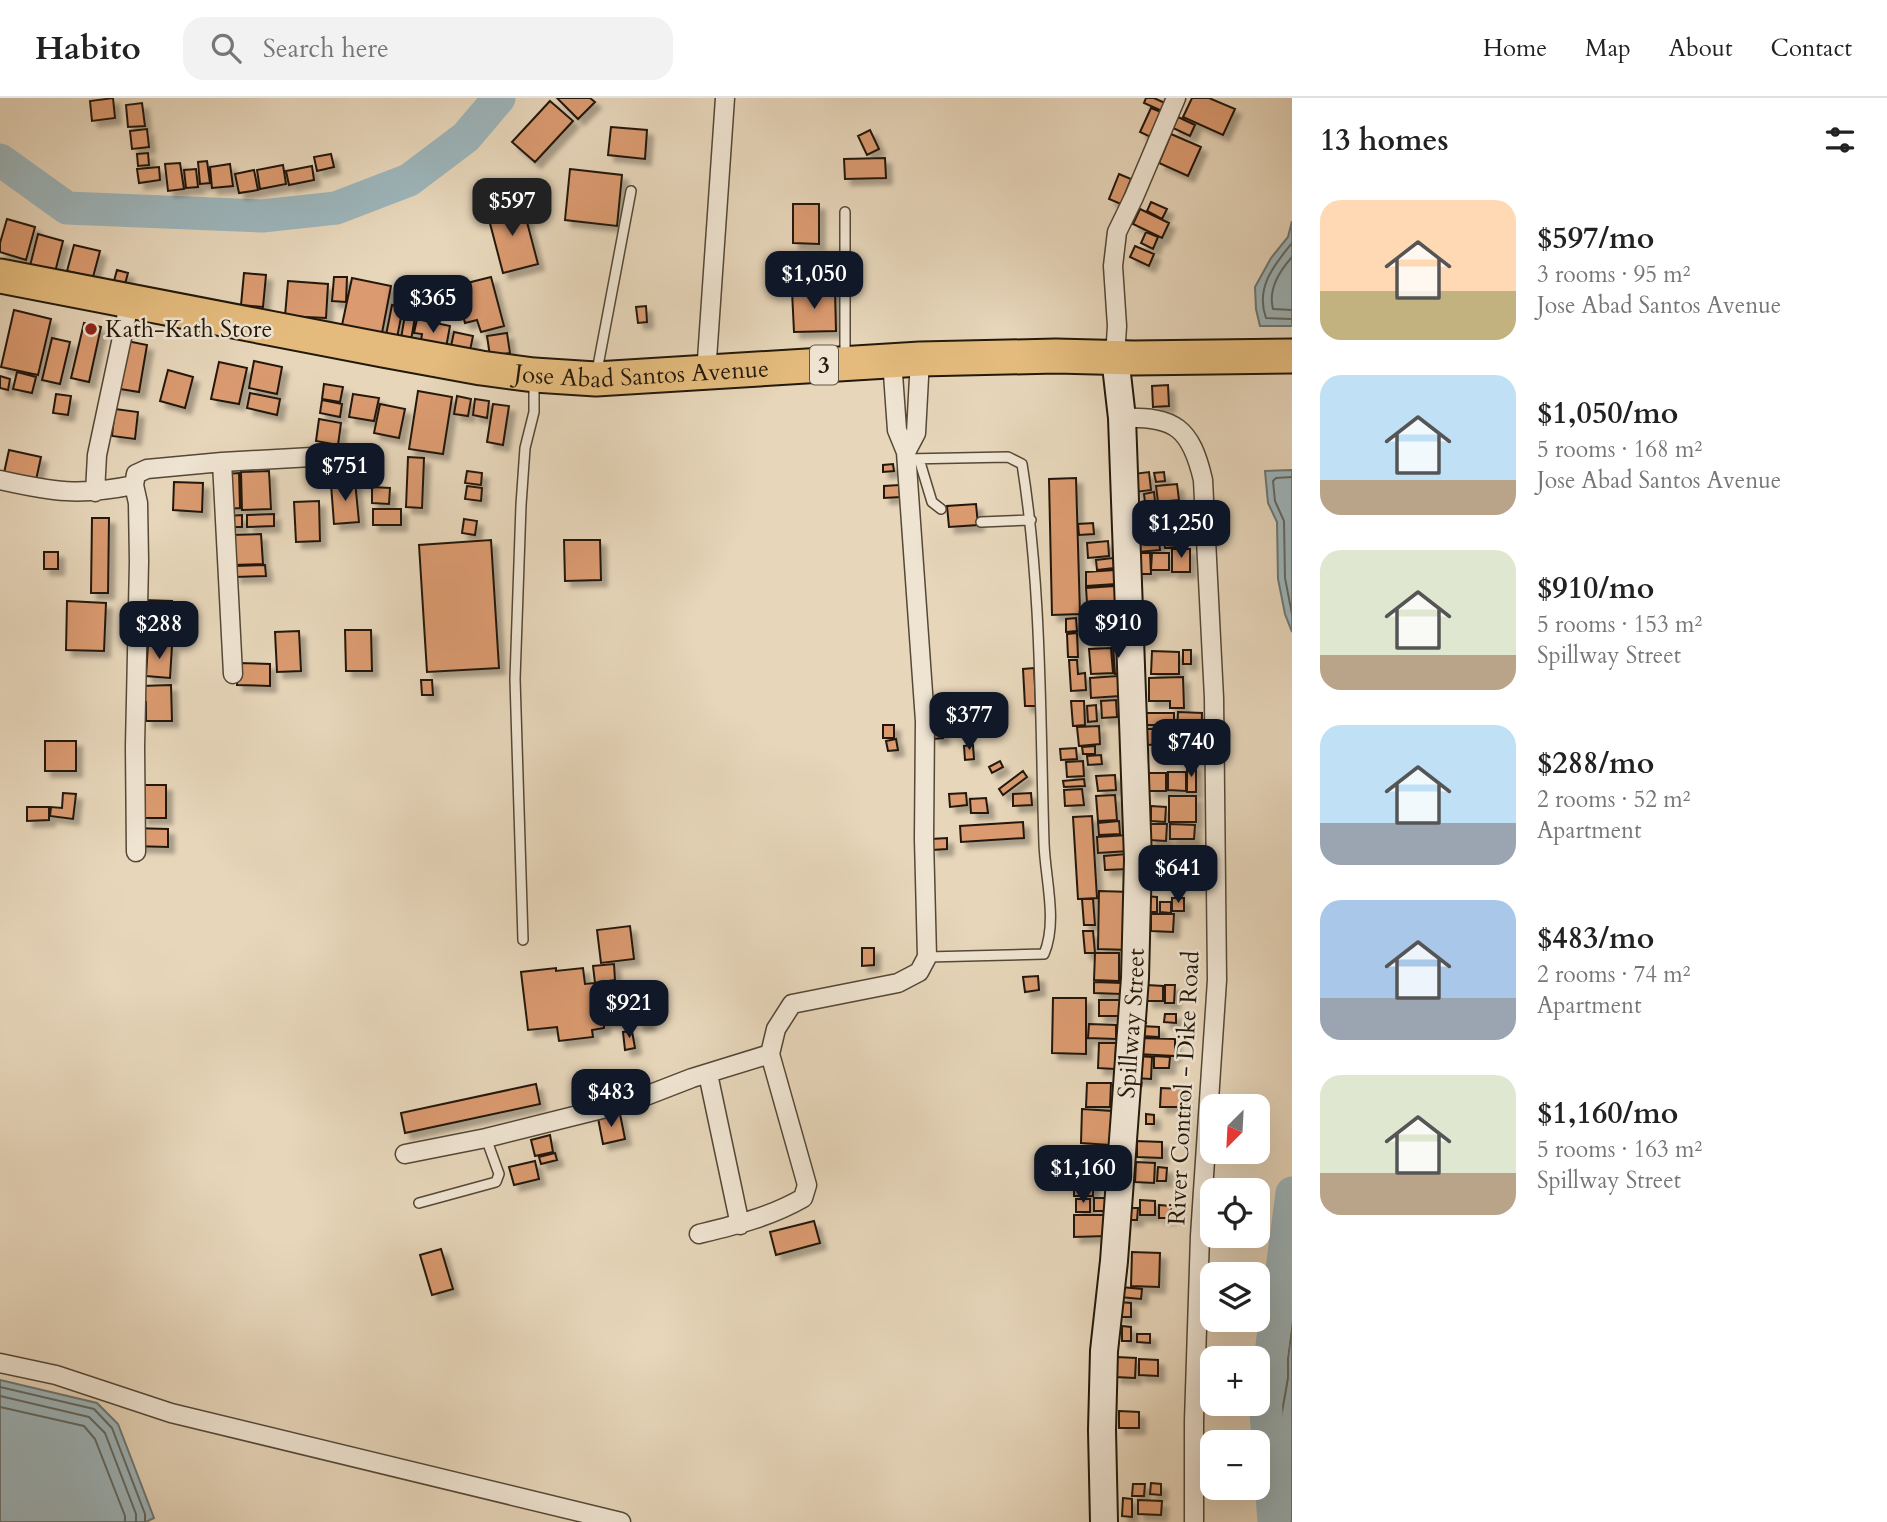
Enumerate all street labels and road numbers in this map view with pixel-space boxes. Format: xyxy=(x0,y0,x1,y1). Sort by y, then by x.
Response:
road number: 3 xyxy=(810,346,838,384)
street label: Jose Abad Santos Avenue xyxy=(509,352,770,396)
street label: Spillway Street xyxy=(1110,947,1152,1099)
street label: River Control - Dike Road xyxy=(1160,950,1208,1226)

